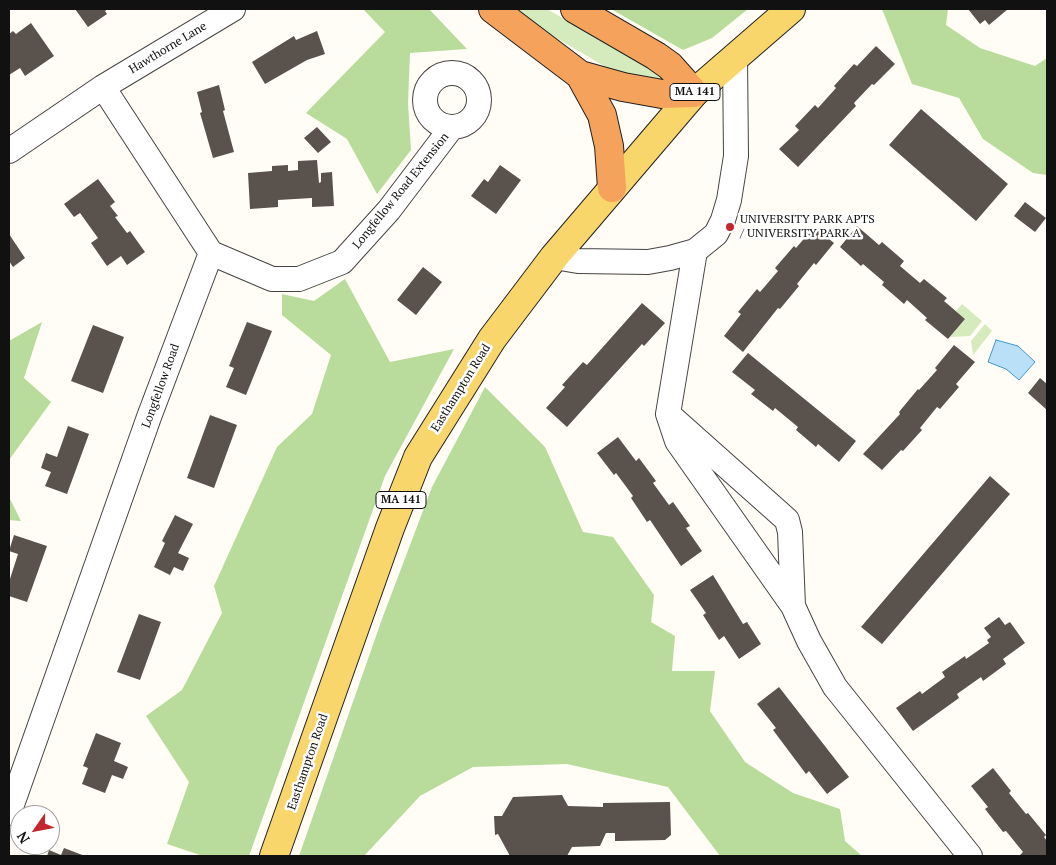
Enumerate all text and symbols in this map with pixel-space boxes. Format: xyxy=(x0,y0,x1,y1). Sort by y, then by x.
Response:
street label: Hawthorne Lane xyxy=(127,19,209,77)
road number: MA 141 xyxy=(670,84,720,100)
street label: Longfellow Road Extension xyxy=(350,130,452,252)
place label: UNIVERSITY PARK APTS / UNIVERSITY PARK A xyxy=(740,213,875,241)
marker: UNIVERSITY PARK APTS / UNIVERSITY PARK A xyxy=(724,221,736,233)
street label: Easthampton Road xyxy=(428,341,494,435)
street label: Longfellow Road xyxy=(139,342,183,430)
road number: MA 141 xyxy=(376,492,426,508)
street label: Easthampton Road xyxy=(285,712,331,812)
north arrow xyxy=(10,805,60,855)
text: N xyxy=(12,828,34,848)

